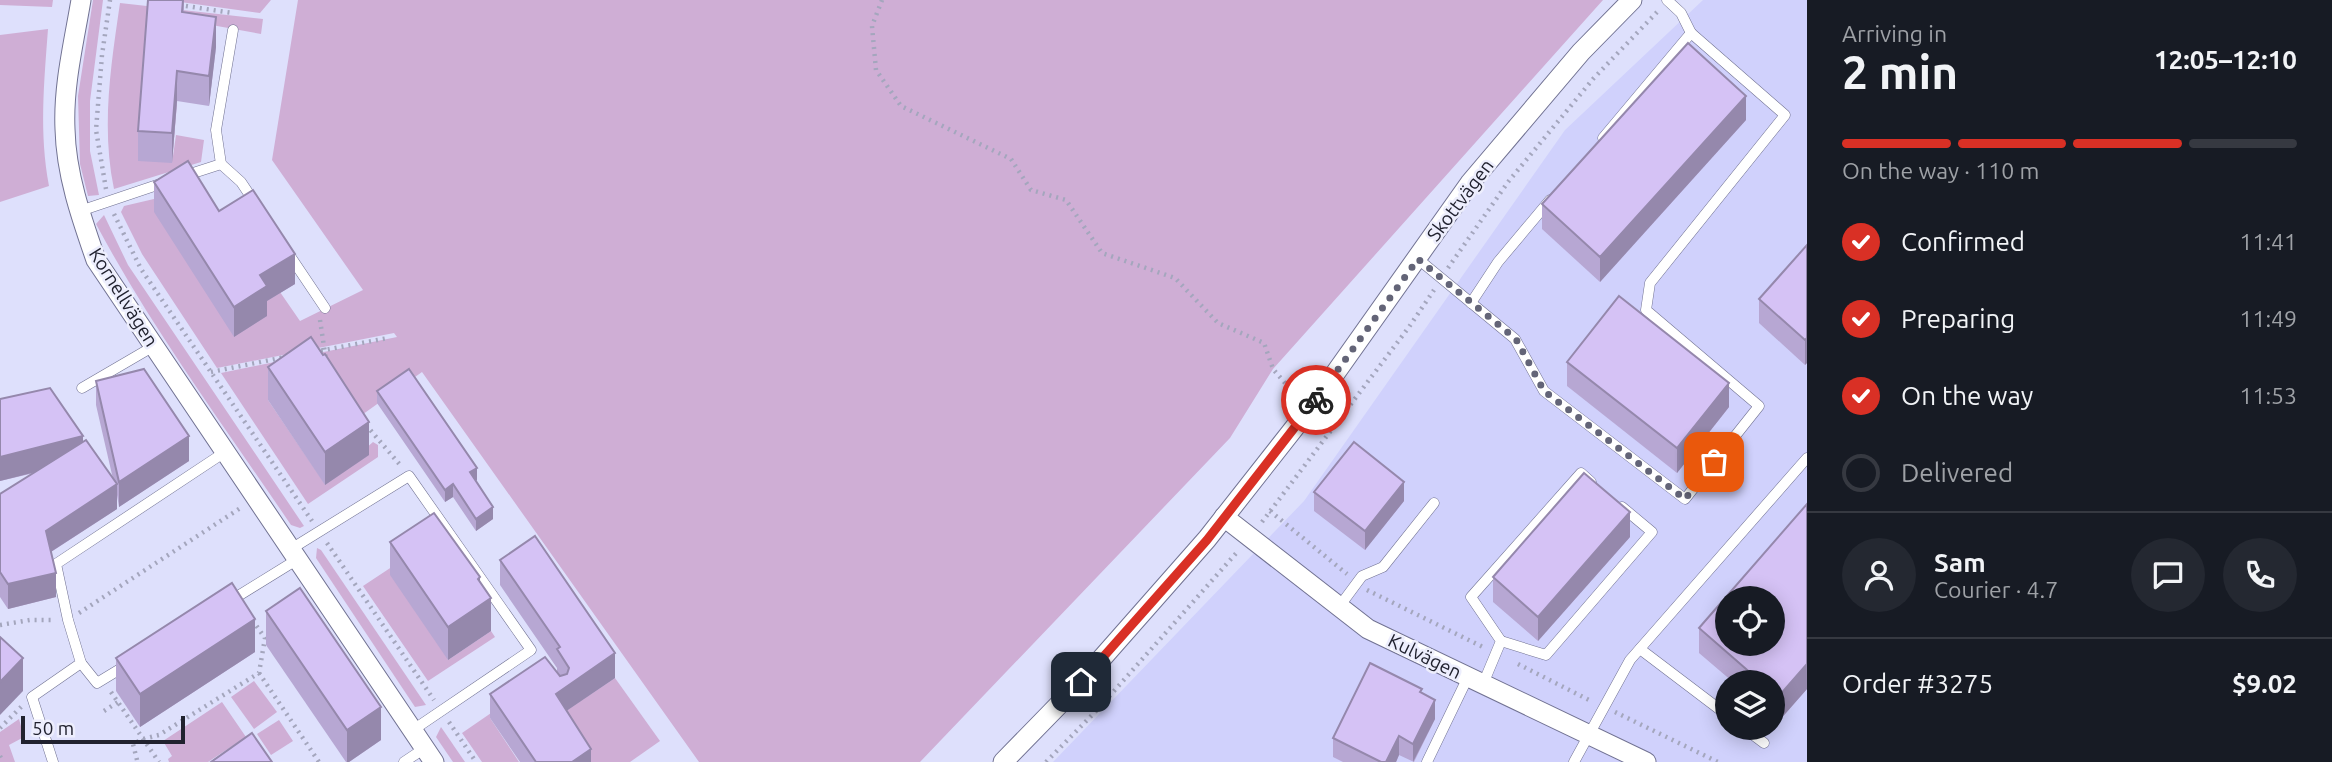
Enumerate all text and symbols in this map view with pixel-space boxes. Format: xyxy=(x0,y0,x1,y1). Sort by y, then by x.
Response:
text: Arriving in xyxy=(1842,21,1947,46)
text: 12:05–12:10 xyxy=(2154,45,2297,74)
text: 2 min xyxy=(1842,46,1958,98)
street label: Skottvägen xyxy=(1422,155,1498,245)
text: On the way · 110 m xyxy=(1842,158,2039,183)
icon: check xyxy=(1842,223,1880,261)
text: Confirmed xyxy=(1901,227,2025,256)
text: 11:41 xyxy=(2239,229,2297,254)
street label: Kornellvägen xyxy=(85,244,163,350)
icon: check xyxy=(1842,300,1880,338)
text: Preparing xyxy=(1901,304,2015,333)
text: 11:49 xyxy=(2239,306,2297,331)
courier xyxy=(1281,365,1351,435)
icon: check xyxy=(1842,377,1880,415)
icon: bike xyxy=(1297,381,1335,419)
text: On the way xyxy=(1901,381,2033,410)
text: 11:53 xyxy=(2239,383,2297,408)
pin xyxy=(1684,432,1744,492)
icon: bag xyxy=(1695,443,1733,481)
text: Delivered xyxy=(1901,458,2013,487)
button: person xyxy=(1842,538,1916,612)
button: chat xyxy=(2131,538,2205,612)
button: phone xyxy=(2223,538,2297,612)
text: Sam xyxy=(1934,548,1986,577)
text: Courier · 4.7 xyxy=(1934,577,2058,602)
map controls xyxy=(1715,586,1785,740)
button: locate xyxy=(1715,586,1785,656)
street label: Kulvägen xyxy=(1385,629,1465,683)
pin xyxy=(1051,652,1111,712)
icon: home xyxy=(1062,663,1100,701)
text: Order #3275 xyxy=(1842,669,1993,698)
text: $9.02 xyxy=(2232,669,2297,698)
button: layers xyxy=(1715,670,1785,740)
scale bar xyxy=(21,713,186,745)
text: 50 m xyxy=(32,717,74,739)

